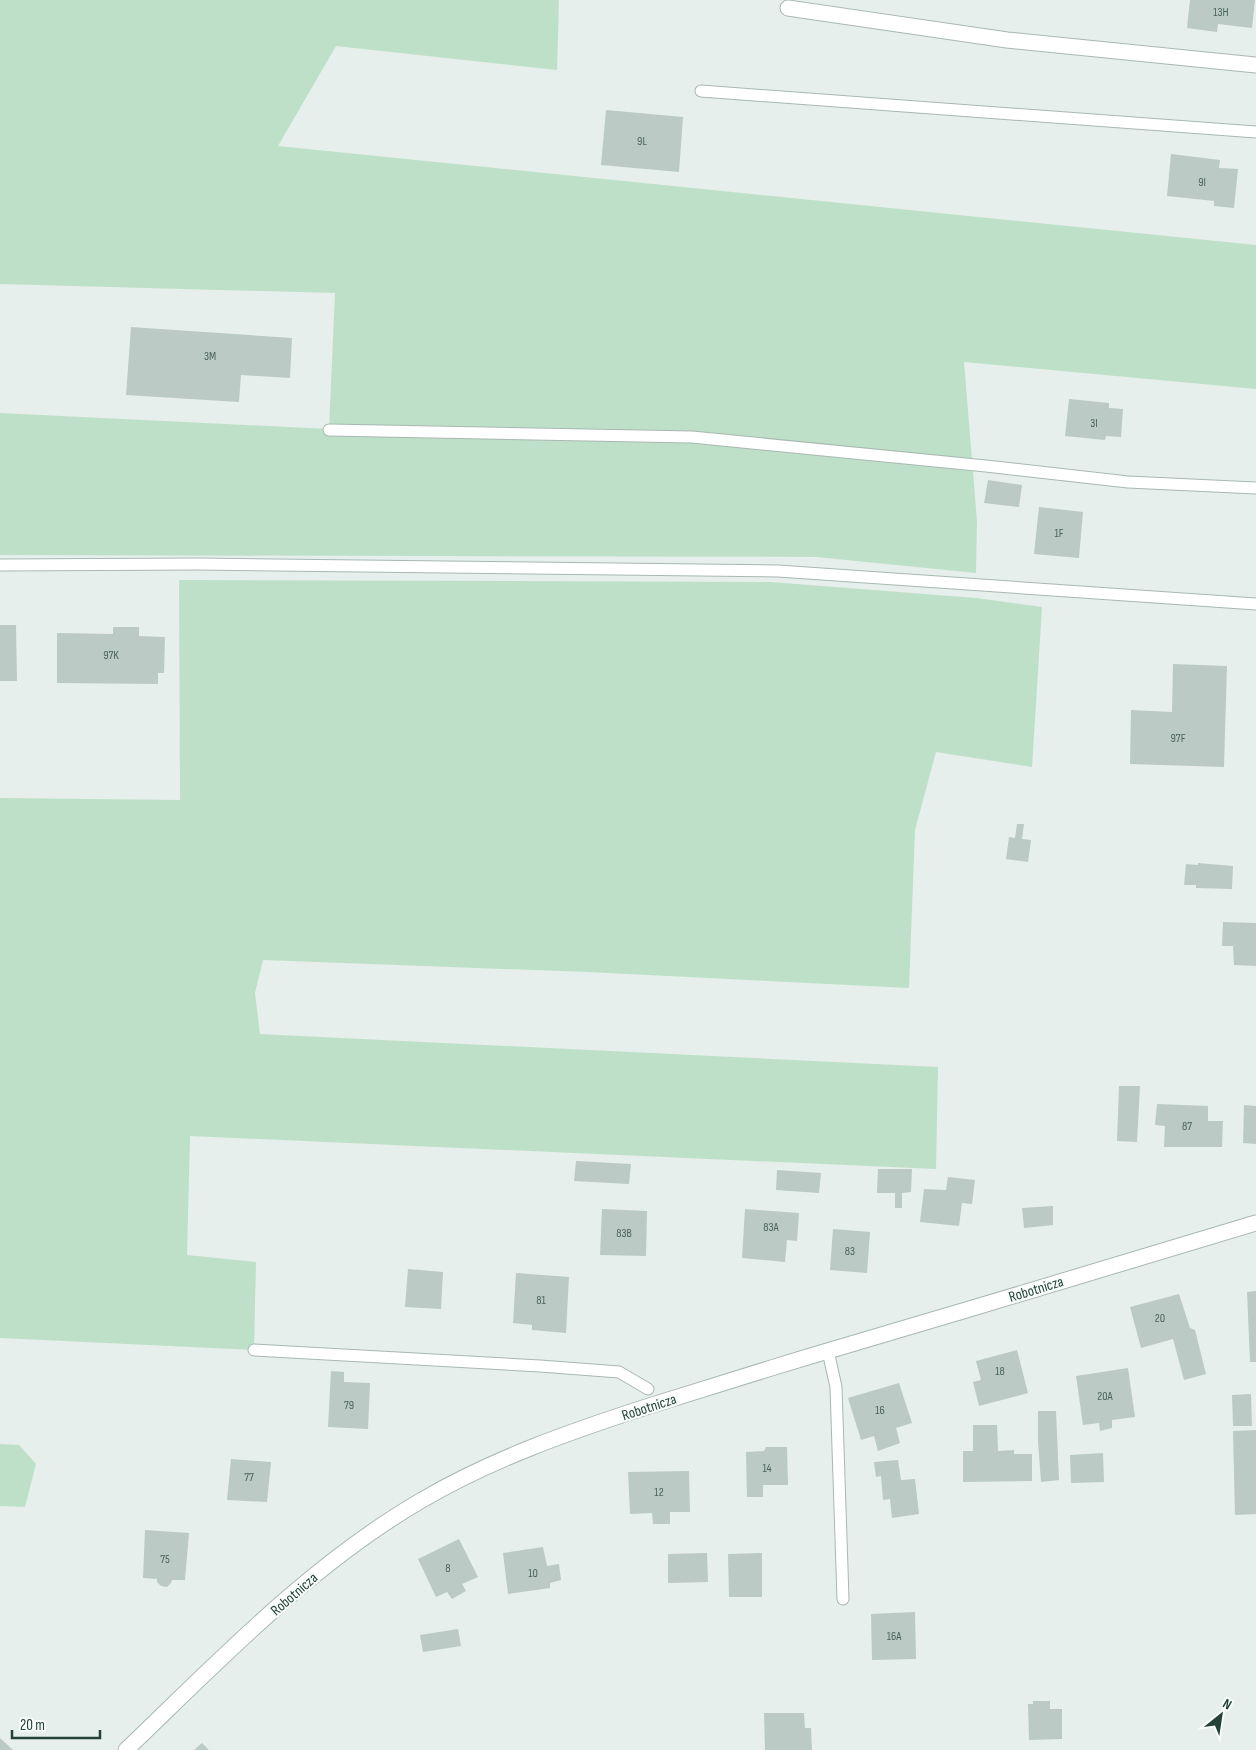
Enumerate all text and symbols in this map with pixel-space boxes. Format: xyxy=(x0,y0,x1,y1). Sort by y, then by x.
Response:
house number: 13H xyxy=(1213,5,1229,20)
house number: 9L xyxy=(637,134,647,149)
house number: 9I xyxy=(1198,175,1206,190)
house number: 3M xyxy=(204,349,216,364)
house number: 3I xyxy=(1090,416,1098,431)
house number: 1F xyxy=(1054,526,1064,541)
house number: 97K xyxy=(103,648,119,663)
house number: 97F xyxy=(1171,731,1186,746)
house number: 87 xyxy=(1182,1119,1192,1134)
house number: 83A xyxy=(763,1220,780,1235)
house number: 83B xyxy=(616,1226,632,1241)
house number: 83 xyxy=(845,1244,855,1259)
street label: Robotnicza xyxy=(1006,1272,1066,1307)
house number: 81 xyxy=(536,1293,547,1308)
house number: 20 xyxy=(1155,1311,1165,1326)
house number: 18 xyxy=(995,1364,1005,1379)
house number: 20A xyxy=(1097,1389,1114,1404)
street label: Robotnicza xyxy=(619,1390,679,1425)
house number: 79 xyxy=(344,1398,354,1413)
house number: 16 xyxy=(875,1403,885,1418)
house number: 14 xyxy=(762,1461,772,1476)
house number: 77 xyxy=(244,1470,254,1485)
house number: 12 xyxy=(654,1485,664,1500)
house number: 75 xyxy=(160,1552,170,1567)
house number: 8 xyxy=(445,1561,451,1576)
house number: 10 xyxy=(528,1566,538,1581)
street label: Robotnicza xyxy=(267,1569,322,1620)
house number: 16A xyxy=(887,1629,902,1644)
north arrow xyxy=(1196,1690,1246,1740)
text: N xyxy=(1220,1695,1235,1713)
scale bar xyxy=(12,1708,100,1740)
text: 20 m xyxy=(20,1716,45,1735)

